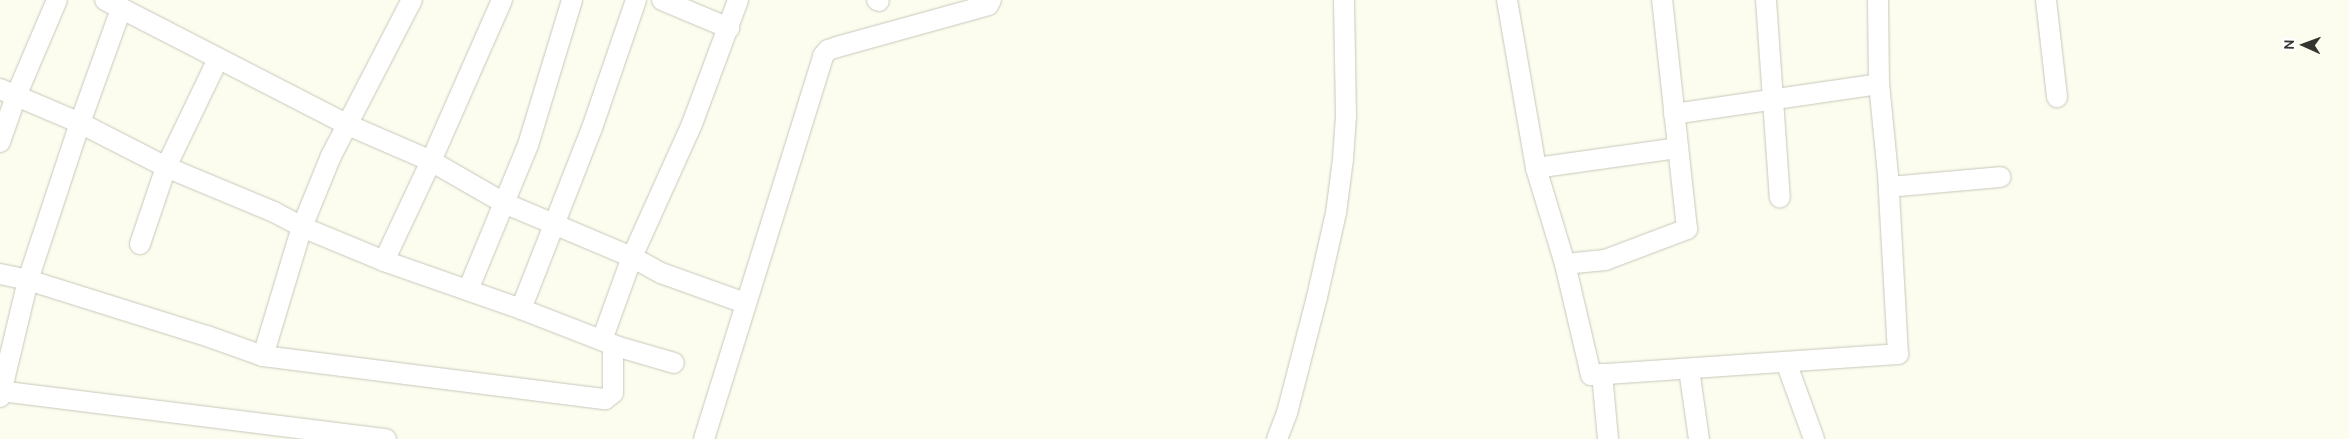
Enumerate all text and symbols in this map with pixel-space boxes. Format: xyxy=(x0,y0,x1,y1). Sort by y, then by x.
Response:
north arrow xyxy=(2279,20,2329,70)
text: N xyxy=(2281,39,2297,50)

